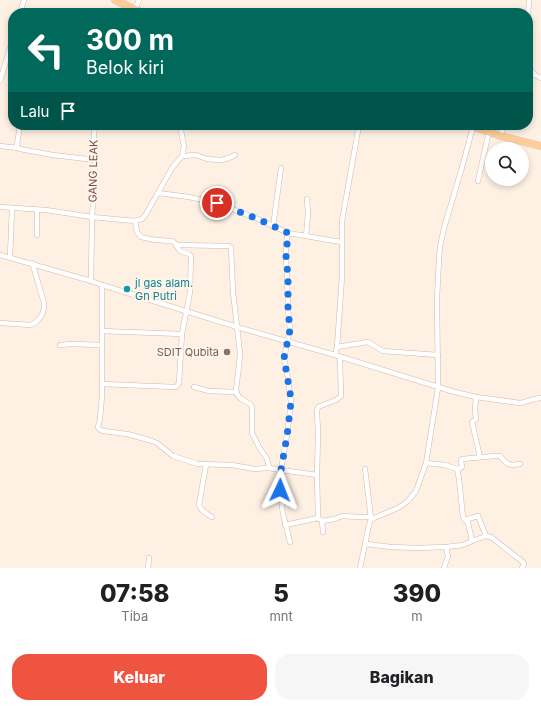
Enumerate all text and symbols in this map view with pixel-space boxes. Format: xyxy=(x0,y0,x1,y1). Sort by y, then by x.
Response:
text: 300 m xyxy=(86,23,174,57)
icon: left xyxy=(20,24,72,76)
text: Belok kiri xyxy=(86,57,164,78)
icon: arrive xyxy=(57,100,79,122)
text: Lalu xyxy=(20,102,49,121)
street label: GANG LEAK xyxy=(85,139,101,203)
map controls xyxy=(485,142,529,186)
button: search xyxy=(485,142,529,186)
pin xyxy=(200,186,234,220)
icon: arrive xyxy=(206,192,228,214)
place label: jl gas alam. Gn Putri xyxy=(134,276,193,303)
marker: jl gas alam. Gn Putri xyxy=(122,284,132,294)
place label: SDIT Qubita xyxy=(157,345,219,359)
marker: SDIT Qubita xyxy=(222,347,232,357)
position arrow xyxy=(259,469,301,511)
text: 07:58 xyxy=(100,579,169,608)
text: 5 xyxy=(273,579,289,608)
text: 390 xyxy=(393,579,441,608)
text: Tiba xyxy=(121,608,148,624)
text: mnt xyxy=(269,608,293,624)
text: m xyxy=(411,608,423,624)
button: Keluar xyxy=(12,654,267,700)
button: Bagikan xyxy=(275,654,529,700)

